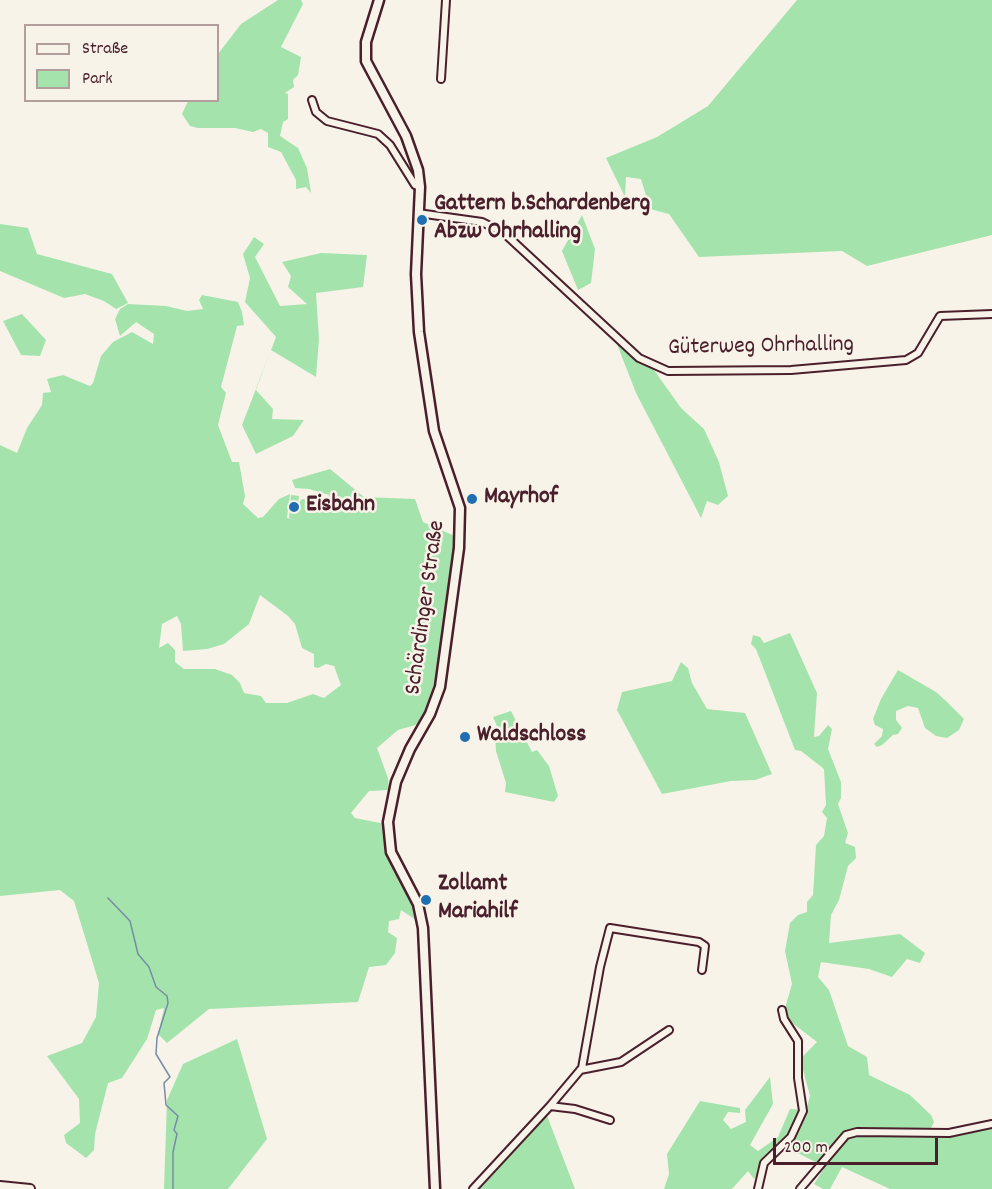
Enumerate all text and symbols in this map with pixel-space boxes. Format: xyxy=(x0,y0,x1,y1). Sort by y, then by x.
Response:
legend xyxy=(24,24,219,102)
text: Straße xyxy=(82,37,128,62)
text: Park xyxy=(82,67,113,92)
place label: Gattern b.Schardenberg Abzw Ohrhalling xyxy=(434,192,650,248)
marker: Gattern b.Schardenberg Abzw Ohrhalling xyxy=(415,213,429,227)
street label: Güterweg Ohrhalling xyxy=(668,332,854,364)
place label: Mayrhof xyxy=(484,485,558,513)
marker: Mayrhof xyxy=(465,492,479,506)
place label: Eisbahn xyxy=(306,493,375,521)
marker: Eisbahn xyxy=(287,500,301,514)
street label: Schärdinger Straße xyxy=(401,519,453,697)
place label: Waldschloss xyxy=(477,723,586,751)
marker: Waldschloss xyxy=(458,730,472,744)
place label: Zollamt Mariahilf xyxy=(438,872,517,928)
marker: Zollamt Mariahilf xyxy=(419,893,433,907)
scale bar xyxy=(776,1126,941,1164)
text: 200 m xyxy=(784,1136,828,1161)

